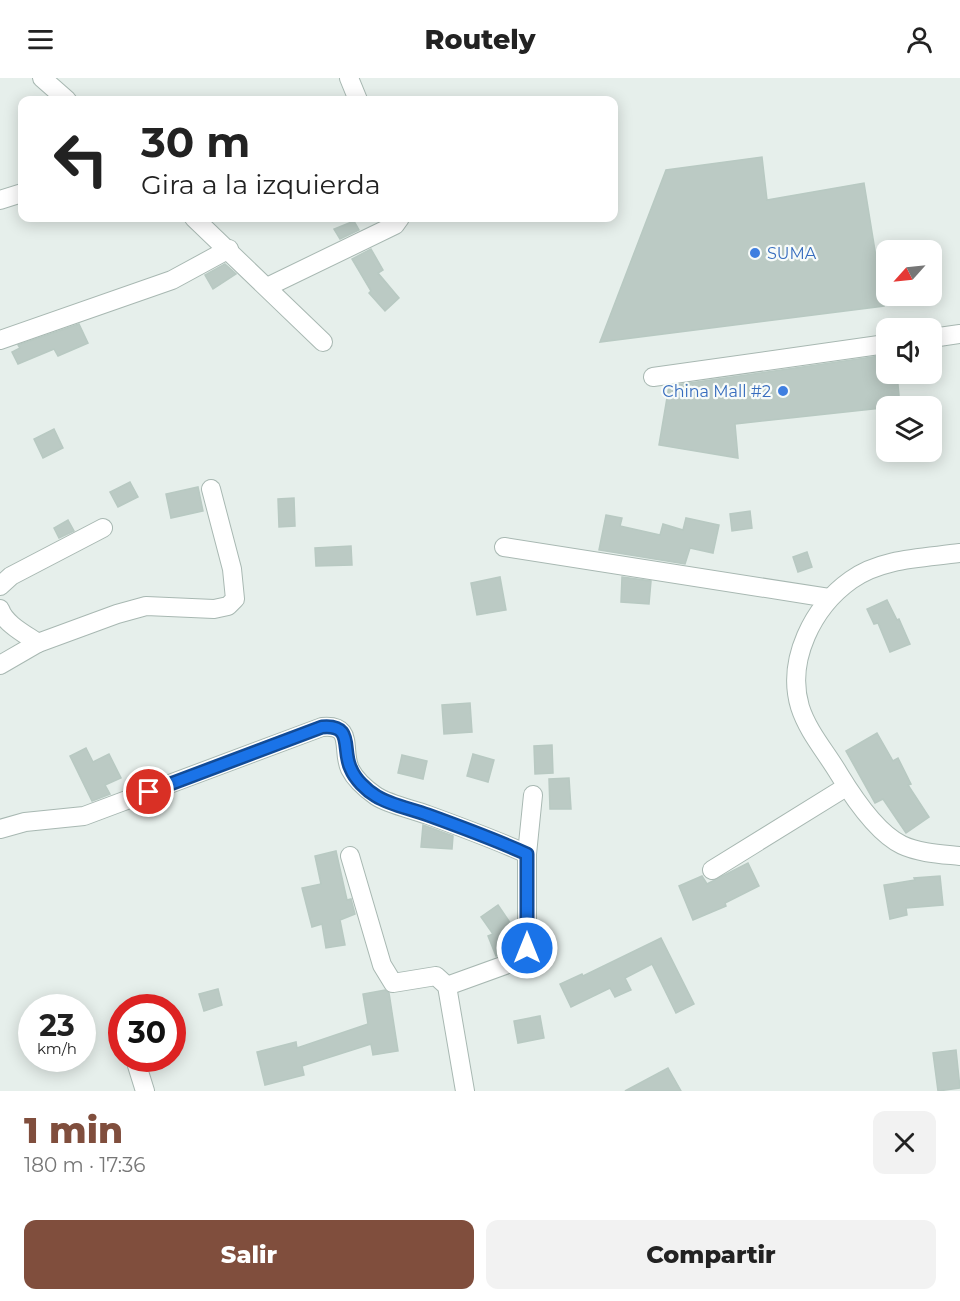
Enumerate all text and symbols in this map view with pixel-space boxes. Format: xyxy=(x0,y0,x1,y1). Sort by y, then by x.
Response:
icon: menu xyxy=(24,23,57,56)
text: Routely xyxy=(425,23,535,56)
icon: person xyxy=(903,23,936,56)
text: 30 m xyxy=(141,116,250,168)
icon: left xyxy=(42,120,120,198)
text: Gira a la izquierda xyxy=(141,168,381,201)
north arrow xyxy=(876,240,942,306)
map controls xyxy=(876,240,942,462)
place label: SUMA xyxy=(767,244,817,263)
marker: SUMA xyxy=(748,246,762,260)
button: sound xyxy=(876,318,942,384)
place label: China Mall #2 xyxy=(662,382,771,401)
marker: China Mall #2 xyxy=(776,384,790,398)
button: layers xyxy=(876,396,942,462)
pin xyxy=(123,766,174,817)
icon: arrive xyxy=(132,775,165,808)
position arrow xyxy=(495,916,559,980)
speed limit sign: 30 xyxy=(108,994,186,1072)
text: 23 xyxy=(39,1007,75,1044)
text: km/h xyxy=(37,1039,77,1058)
text: 1 min xyxy=(24,1108,123,1152)
button: close xyxy=(873,1111,936,1174)
text: 180 m · 17:36 xyxy=(24,1153,146,1177)
button: Salir xyxy=(24,1220,474,1289)
button: Compartir xyxy=(486,1220,936,1289)

